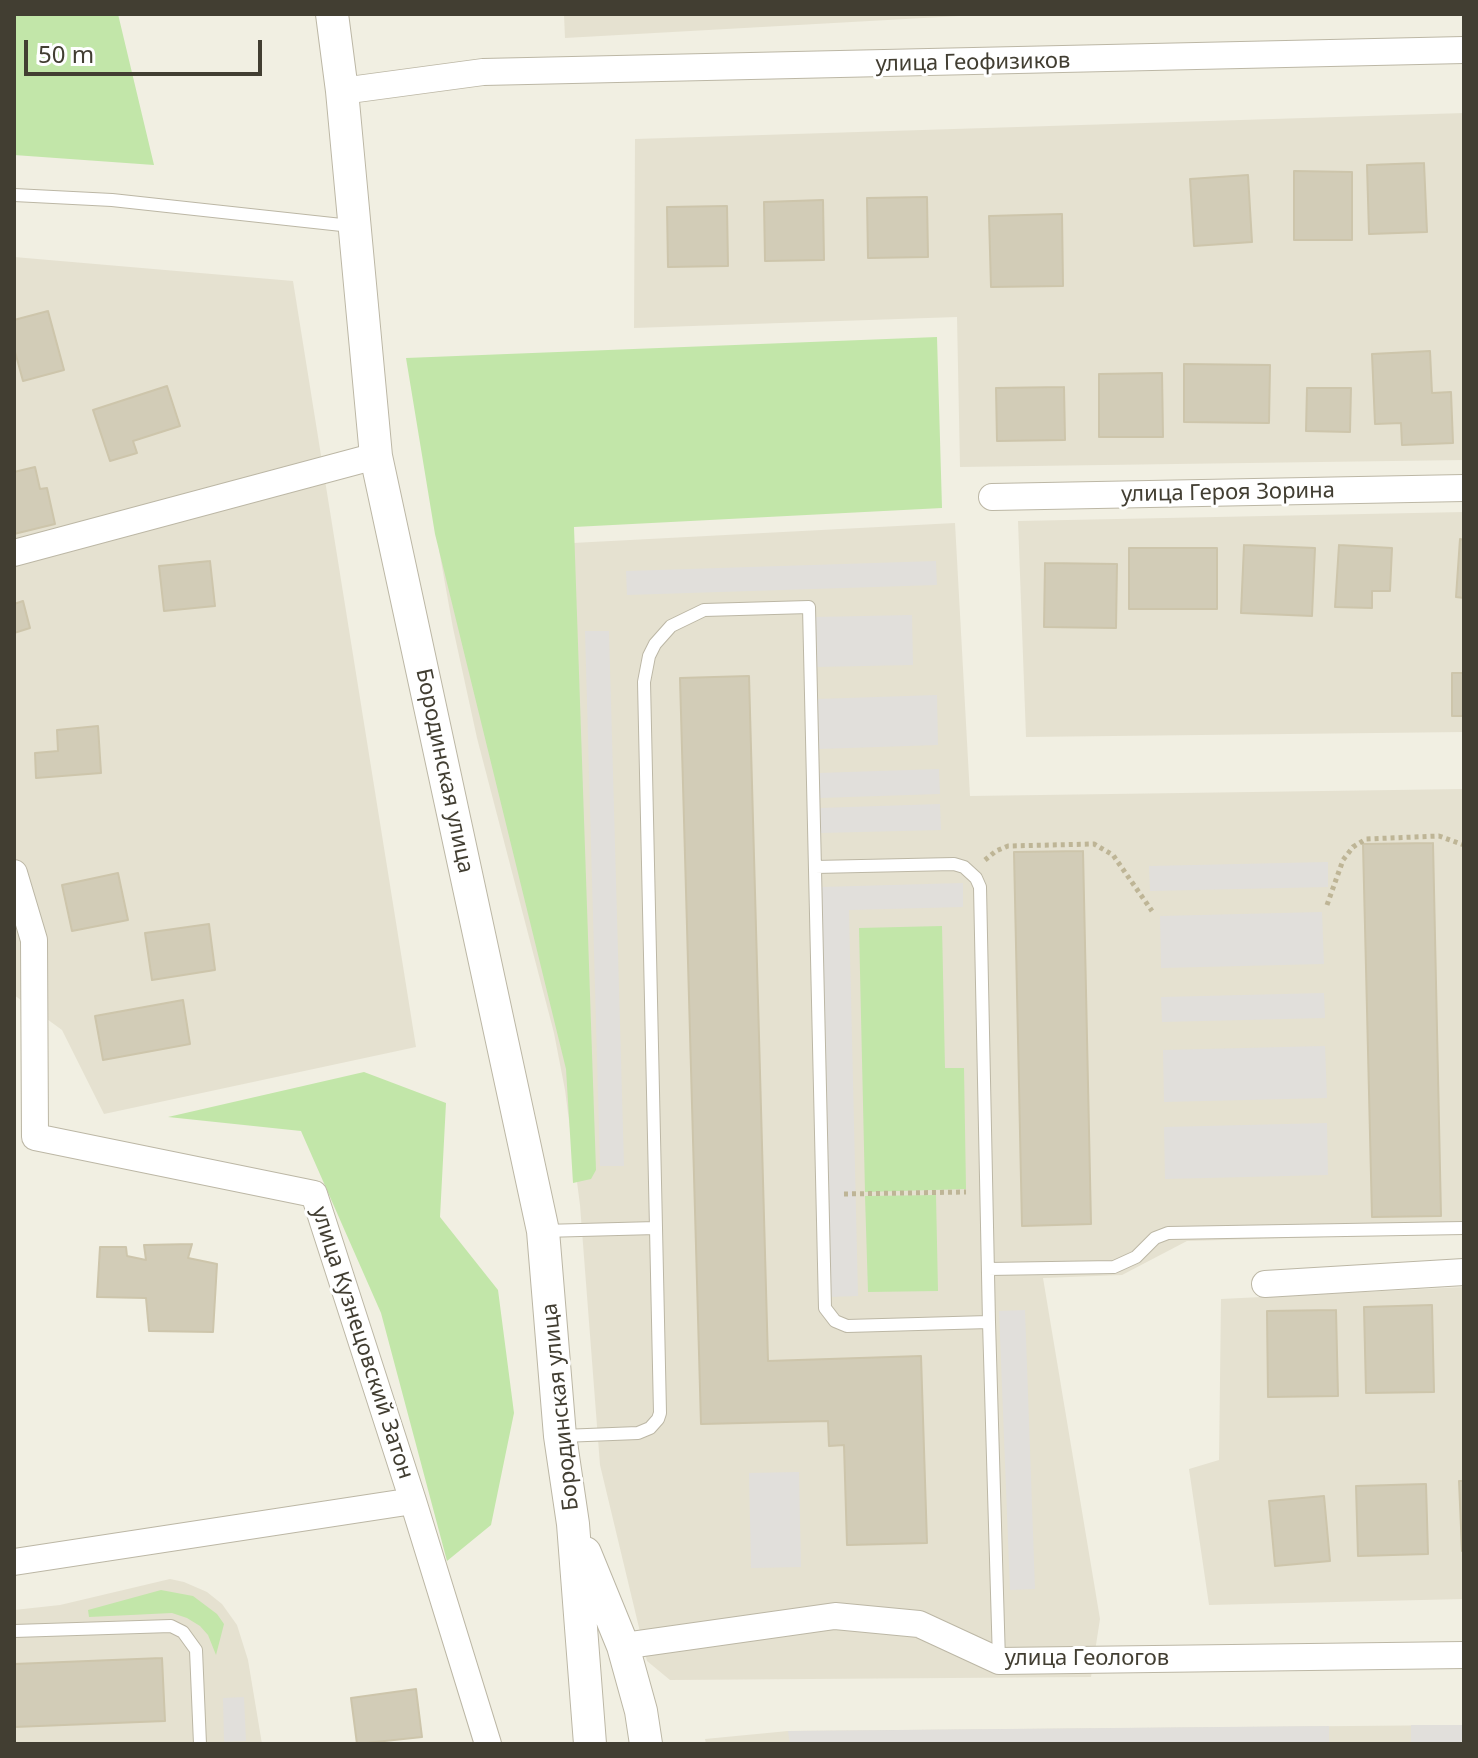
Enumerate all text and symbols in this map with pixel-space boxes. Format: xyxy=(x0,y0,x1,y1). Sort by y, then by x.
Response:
scale bar xyxy=(28,24,266,74)
text: 50 m xyxy=(38,37,94,70)
street label: улица Геофизиков xyxy=(875,48,1071,78)
street label: улица Героя Зорина xyxy=(1121,478,1335,508)
street label: Бородинская улица xyxy=(409,666,479,876)
street label: улица Кузнецовский Затон xyxy=(305,1203,419,1483)
street label: Бородинская улица xyxy=(537,1302,585,1512)
street label: улица Геологов xyxy=(1005,1646,1169,1672)

